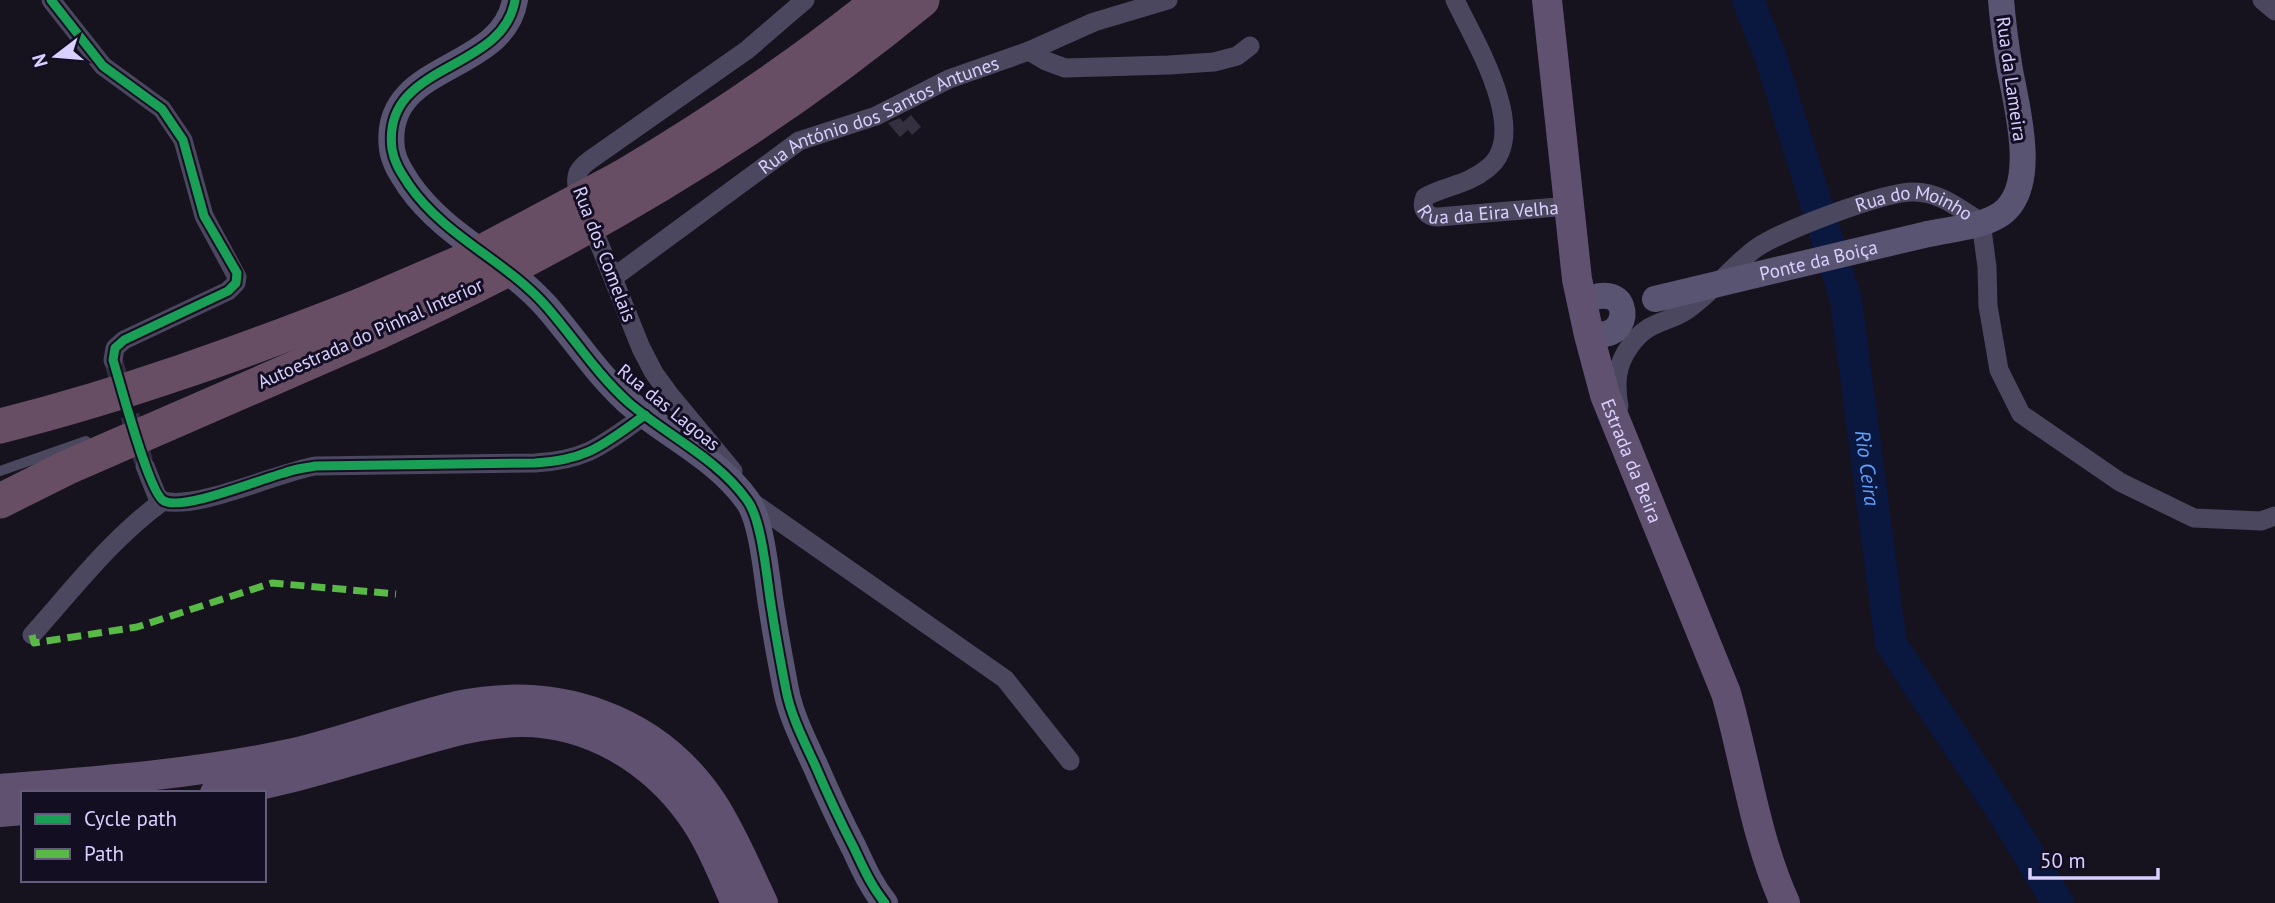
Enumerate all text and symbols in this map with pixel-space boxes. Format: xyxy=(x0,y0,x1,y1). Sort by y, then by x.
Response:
street label: Rua da Lameira xyxy=(1991,15,2033,143)
north arrow xyxy=(21,21,91,91)
text: N xyxy=(26,51,53,70)
street label: Rua António dos Santos Antunes xyxy=(753,51,1002,179)
street label: Rua do Moinho xyxy=(1852,180,1977,225)
street label: Rua dos Comelais xyxy=(568,183,642,325)
street label: Rua da Eira Velha xyxy=(1412,195,1560,229)
street label: Ponte da Boiça xyxy=(1757,234,1880,286)
street label: Autoestrada do Pinhal Interior xyxy=(253,272,487,394)
street label: Rua das Lagoas xyxy=(613,358,725,456)
street label: Estrada da Beira xyxy=(1596,395,1668,526)
water label: Rio Ceira xyxy=(1850,428,1886,508)
legend xyxy=(21,791,266,882)
text: Cycle path xyxy=(84,805,177,832)
scale bar xyxy=(2030,836,2158,880)
text: Path xyxy=(84,840,124,867)
text: 50 m xyxy=(2040,847,2086,874)

